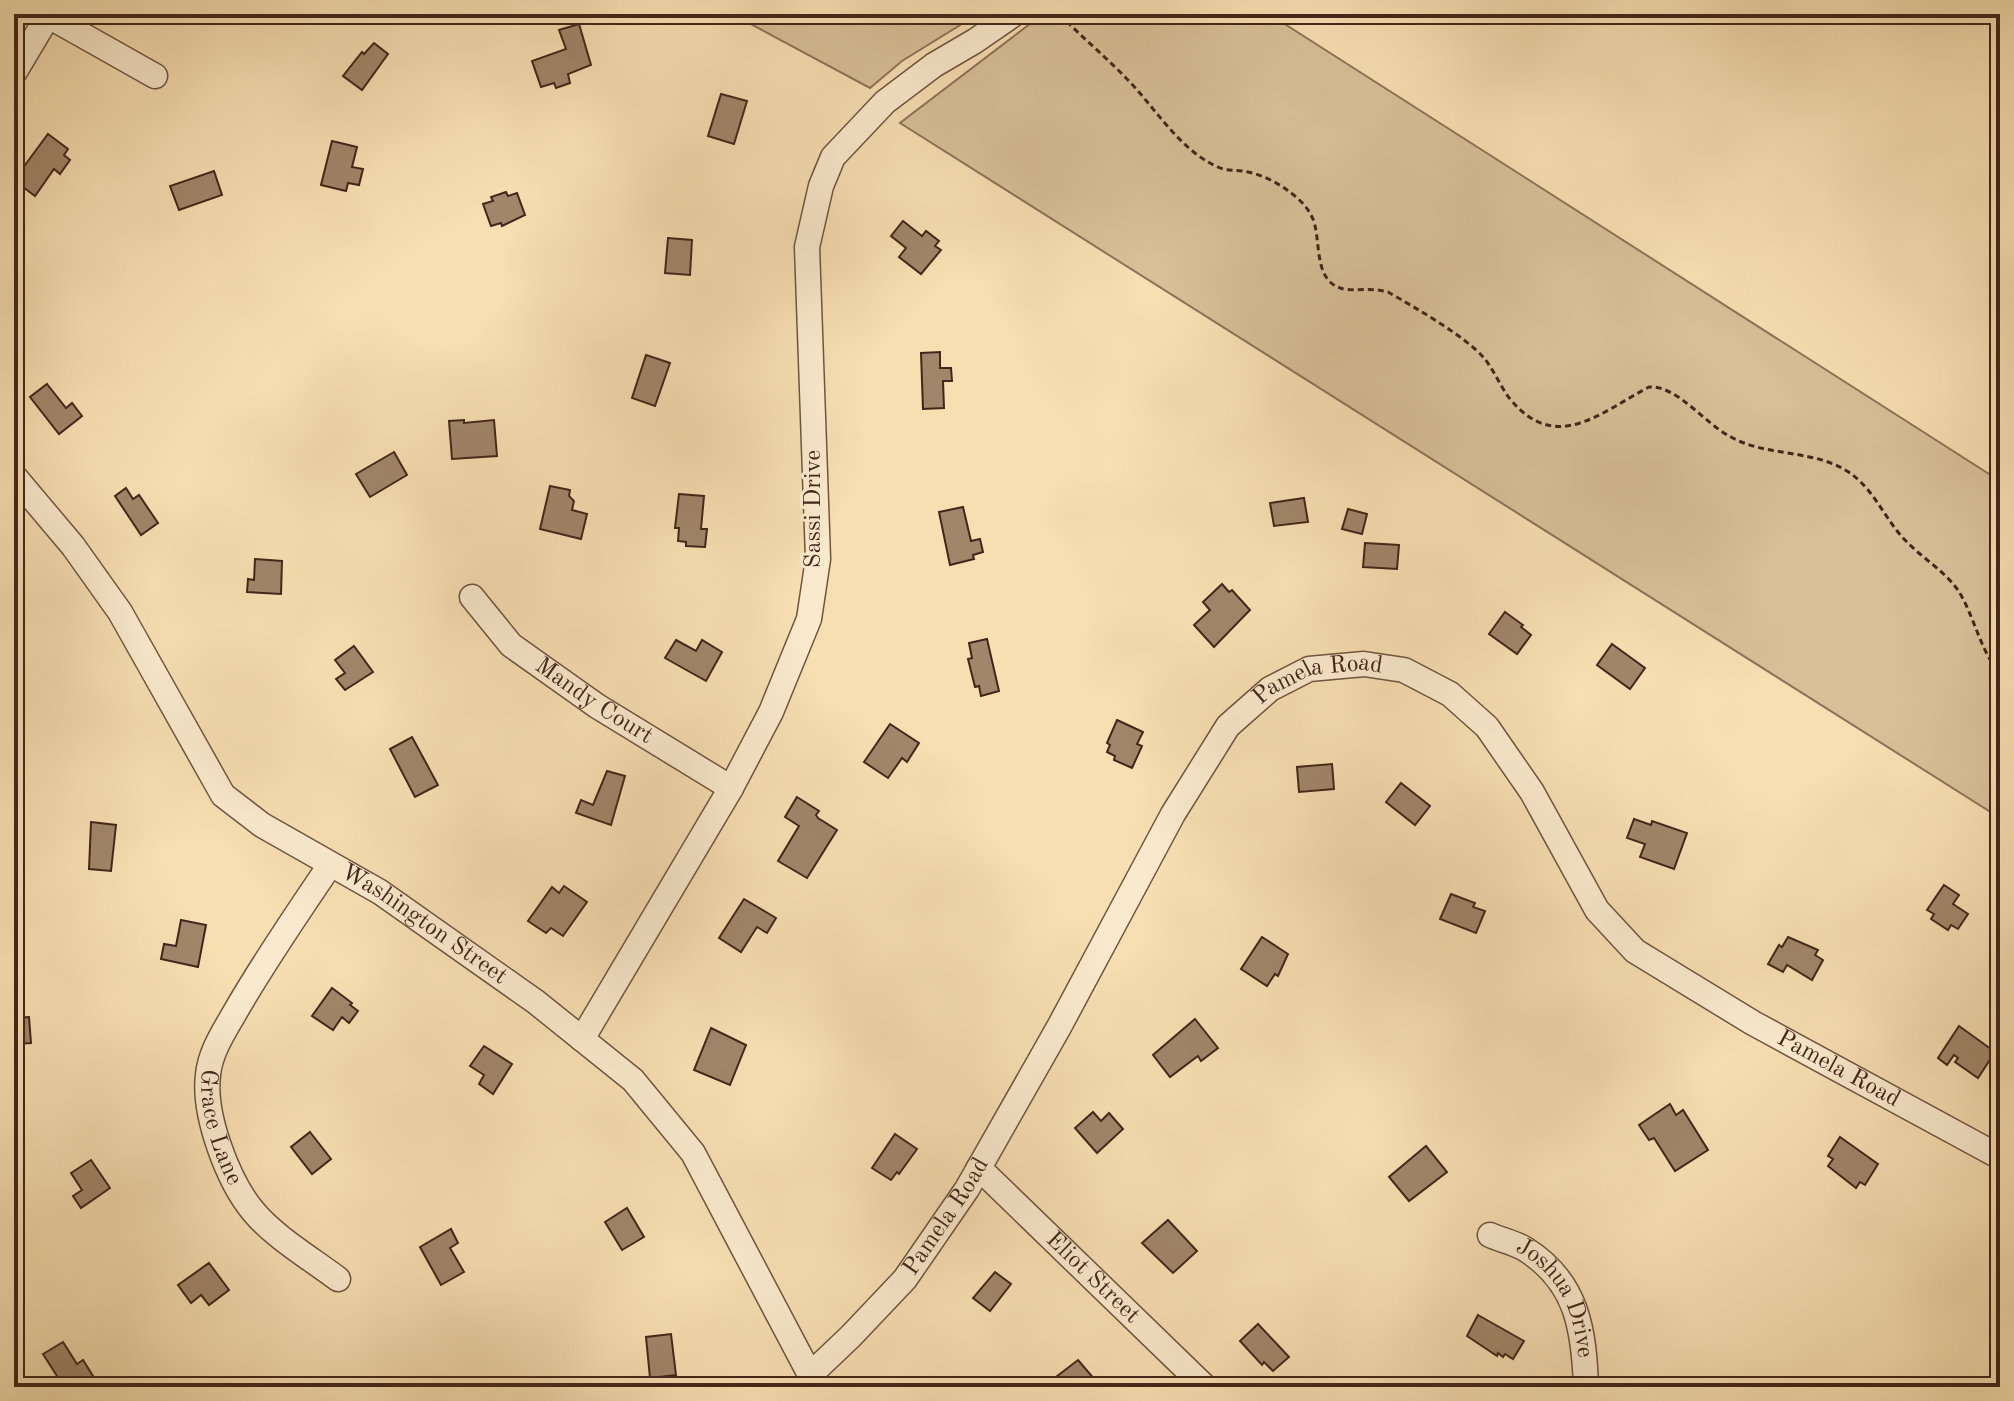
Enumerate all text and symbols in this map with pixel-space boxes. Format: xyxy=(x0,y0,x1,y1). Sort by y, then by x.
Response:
street label: Sassi Drive xyxy=(802,450,826,568)
street label: Pamela Road xyxy=(1249,651,1384,710)
street label: Mandy Court xyxy=(530,654,657,749)
street label: Washington Street xyxy=(337,860,511,989)
street label: Pamela Road xyxy=(1773,1026,1904,1112)
street label: Grace Lane xyxy=(195,1068,246,1189)
street label: Pamela Road xyxy=(899,1154,994,1280)
street label: Eliot Street xyxy=(1041,1228,1144,1328)
street label: Joshua Drive xyxy=(1512,1234,1596,1359)

